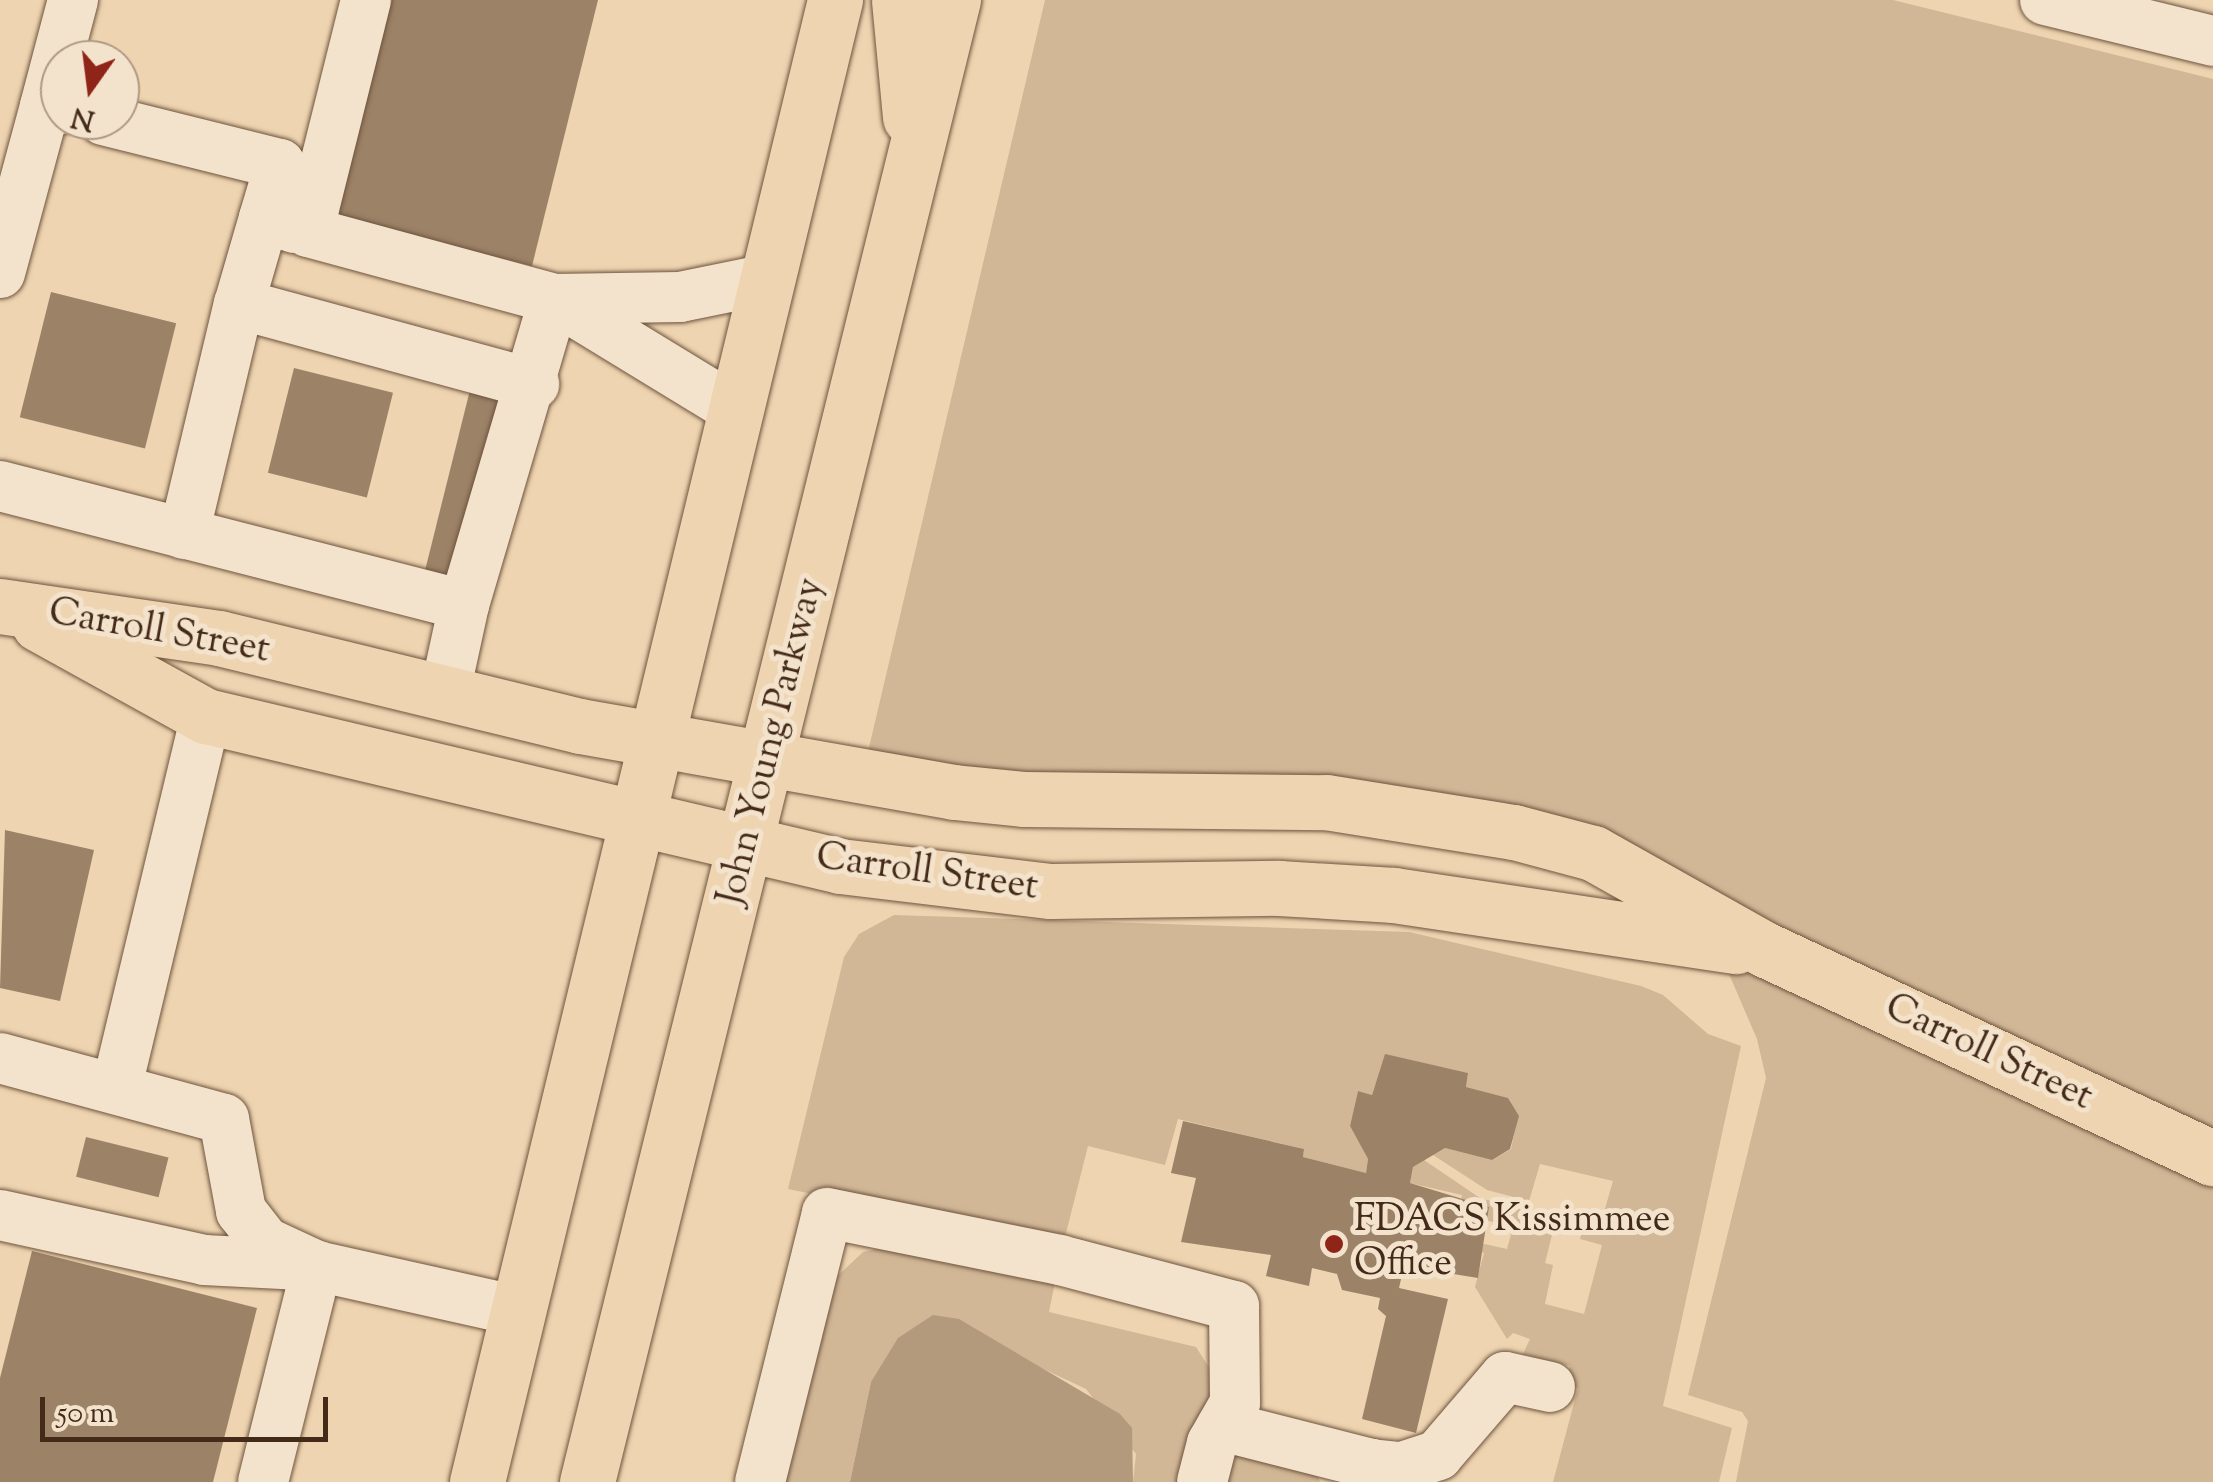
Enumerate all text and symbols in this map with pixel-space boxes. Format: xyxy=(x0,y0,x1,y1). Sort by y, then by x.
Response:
north arrow xyxy=(40,40,140,140)
text: N xyxy=(68,95,99,139)
street label: John Young Parkway xyxy=(710,574,836,910)
street label: Carroll Street xyxy=(45,591,273,675)
street label: Carroll Street xyxy=(813,836,1041,912)
street label: Carroll Street xyxy=(1877,986,2099,1122)
place label: FDACS Kissimmee Office xyxy=(1354,1199,1671,1288)
marker: FDACS Kissimmee Office xyxy=(1323,1233,1345,1255)
scale bar xyxy=(45,1377,332,1439)
text: 50 m xyxy=(57,1393,114,1436)

